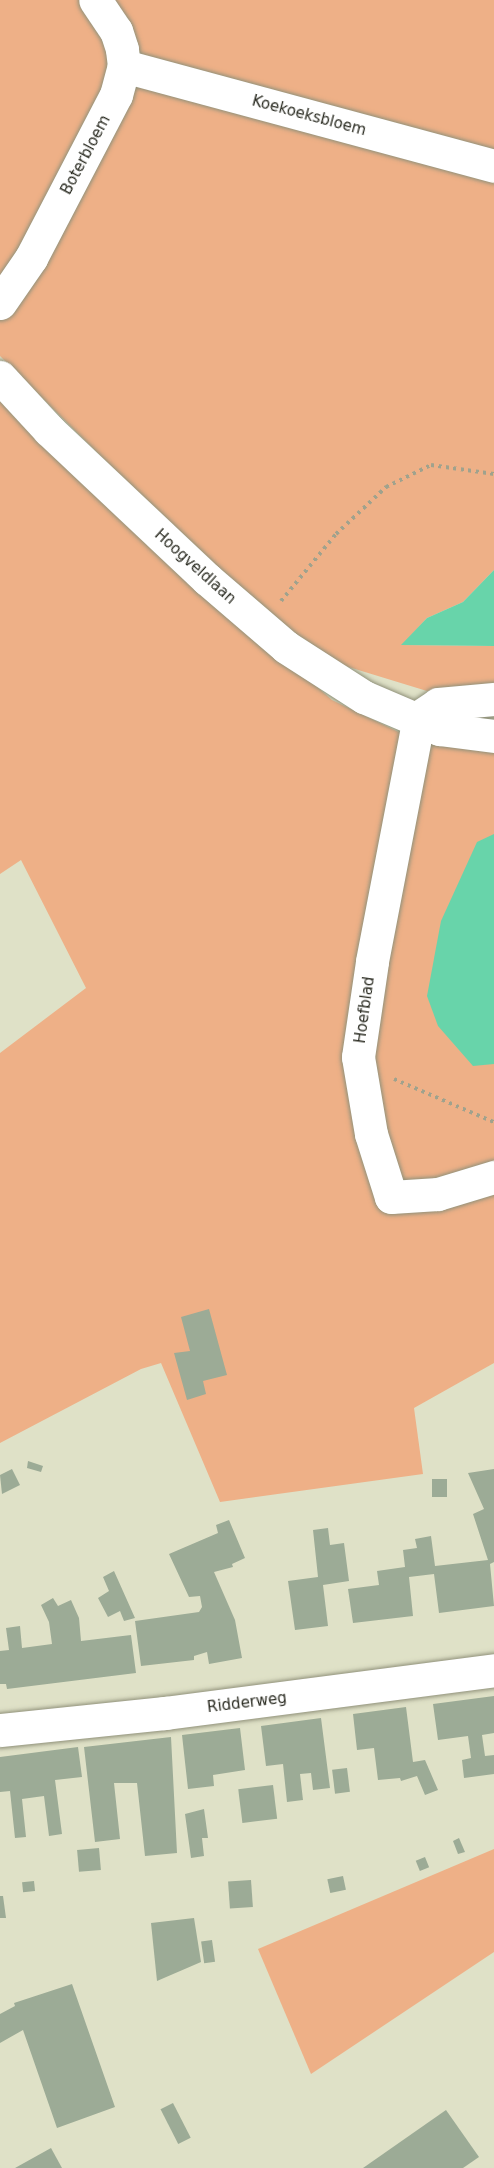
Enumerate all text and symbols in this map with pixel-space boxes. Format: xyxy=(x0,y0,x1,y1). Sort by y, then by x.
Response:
street label: Koekoeksbloem xyxy=(250,92,368,140)
street label: Boterbloem xyxy=(58,112,114,198)
street label: Hoogveldlaan xyxy=(151,526,239,608)
street label: Hoefblad xyxy=(351,975,379,1045)
street label: Ridderweg xyxy=(206,1689,288,1717)

